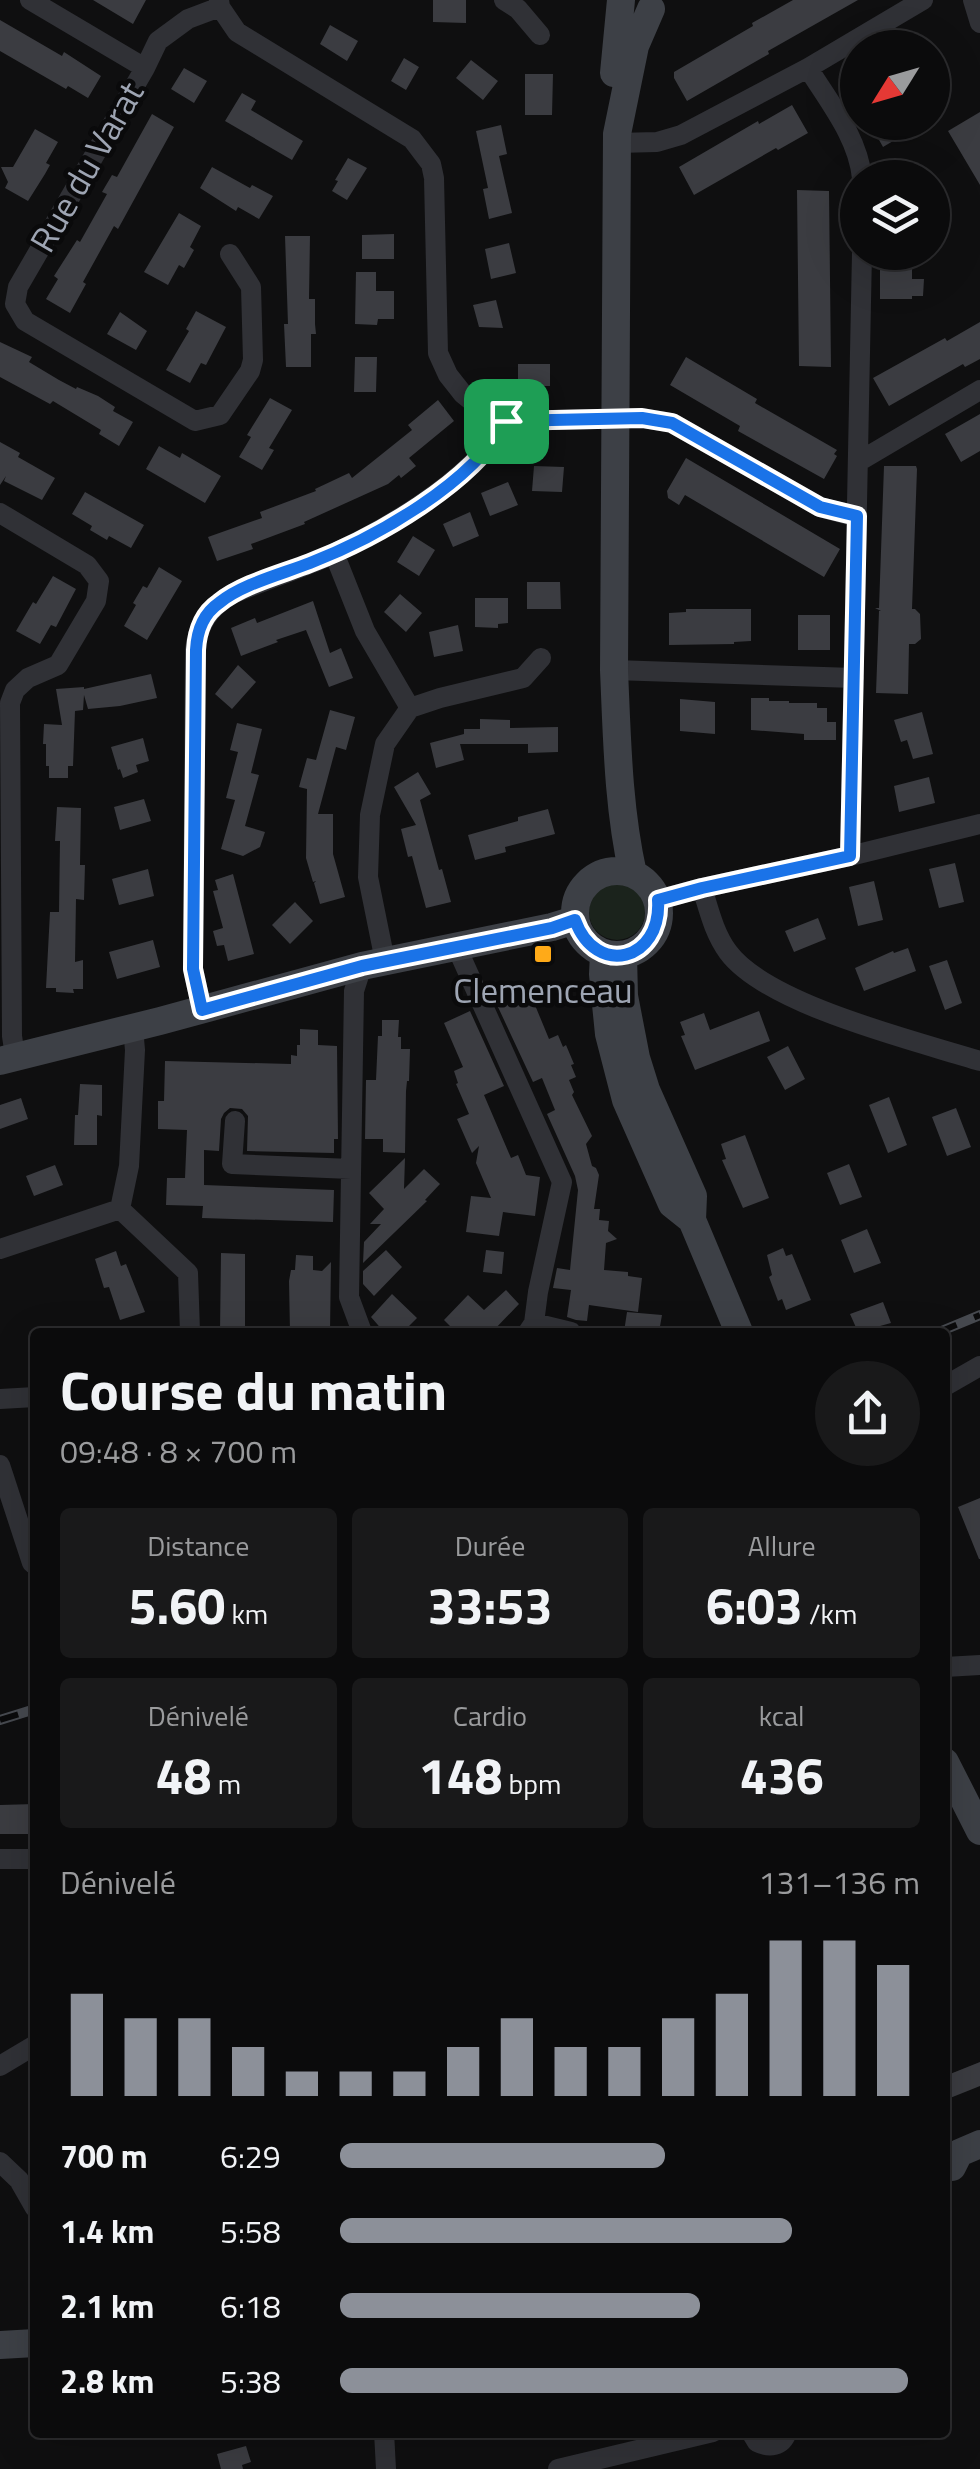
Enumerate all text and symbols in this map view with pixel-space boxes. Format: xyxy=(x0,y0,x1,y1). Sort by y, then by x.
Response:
north arrow xyxy=(840,30,950,140)
map controls xyxy=(840,30,950,270)
street label: Rue du Varat xyxy=(15,71,157,262)
button: layers xyxy=(840,160,950,270)
pin xyxy=(464,379,549,464)
icon: arrive xyxy=(479,394,534,449)
marker: Clemenceau xyxy=(532,943,554,965)
place label: Clemenceau xyxy=(453,963,633,1017)
text: Course du matin xyxy=(60,1348,447,1431)
button: share xyxy=(815,1361,920,1466)
text: 09:48 · 8 × 700 m xyxy=(60,1427,297,1475)
text: Distance xyxy=(147,1524,249,1567)
text: Durée xyxy=(455,1524,525,1567)
text: Allure xyxy=(748,1524,816,1567)
text: 5.60 xyxy=(128,1567,225,1643)
text: 33:53 xyxy=(428,1567,552,1643)
text: 6:03 xyxy=(706,1567,803,1643)
text: km xyxy=(225,1592,268,1635)
text: /km xyxy=(803,1592,857,1635)
text: Dénivelé xyxy=(148,1694,249,1737)
text: Cardio xyxy=(453,1694,527,1737)
text: kcal xyxy=(759,1694,805,1737)
text: 48 xyxy=(156,1737,212,1813)
text: 148 xyxy=(418,1737,502,1813)
text: 436 xyxy=(740,1737,824,1813)
text: m xyxy=(212,1762,241,1805)
text: bpm xyxy=(502,1762,562,1805)
text: Dénivelé xyxy=(60,1858,176,1906)
text: 131–136 m xyxy=(758,1858,920,1906)
text: 700 m xyxy=(60,2132,148,2180)
text: 6:29 xyxy=(220,2132,281,2180)
text: 1.4 km xyxy=(60,2207,154,2255)
text: 5:58 xyxy=(220,2207,281,2255)
text: 2.1 km xyxy=(60,2282,154,2330)
text: 6:18 xyxy=(220,2282,281,2330)
text: 2.8 km xyxy=(60,2357,154,2405)
text: 5:38 xyxy=(220,2357,281,2405)

